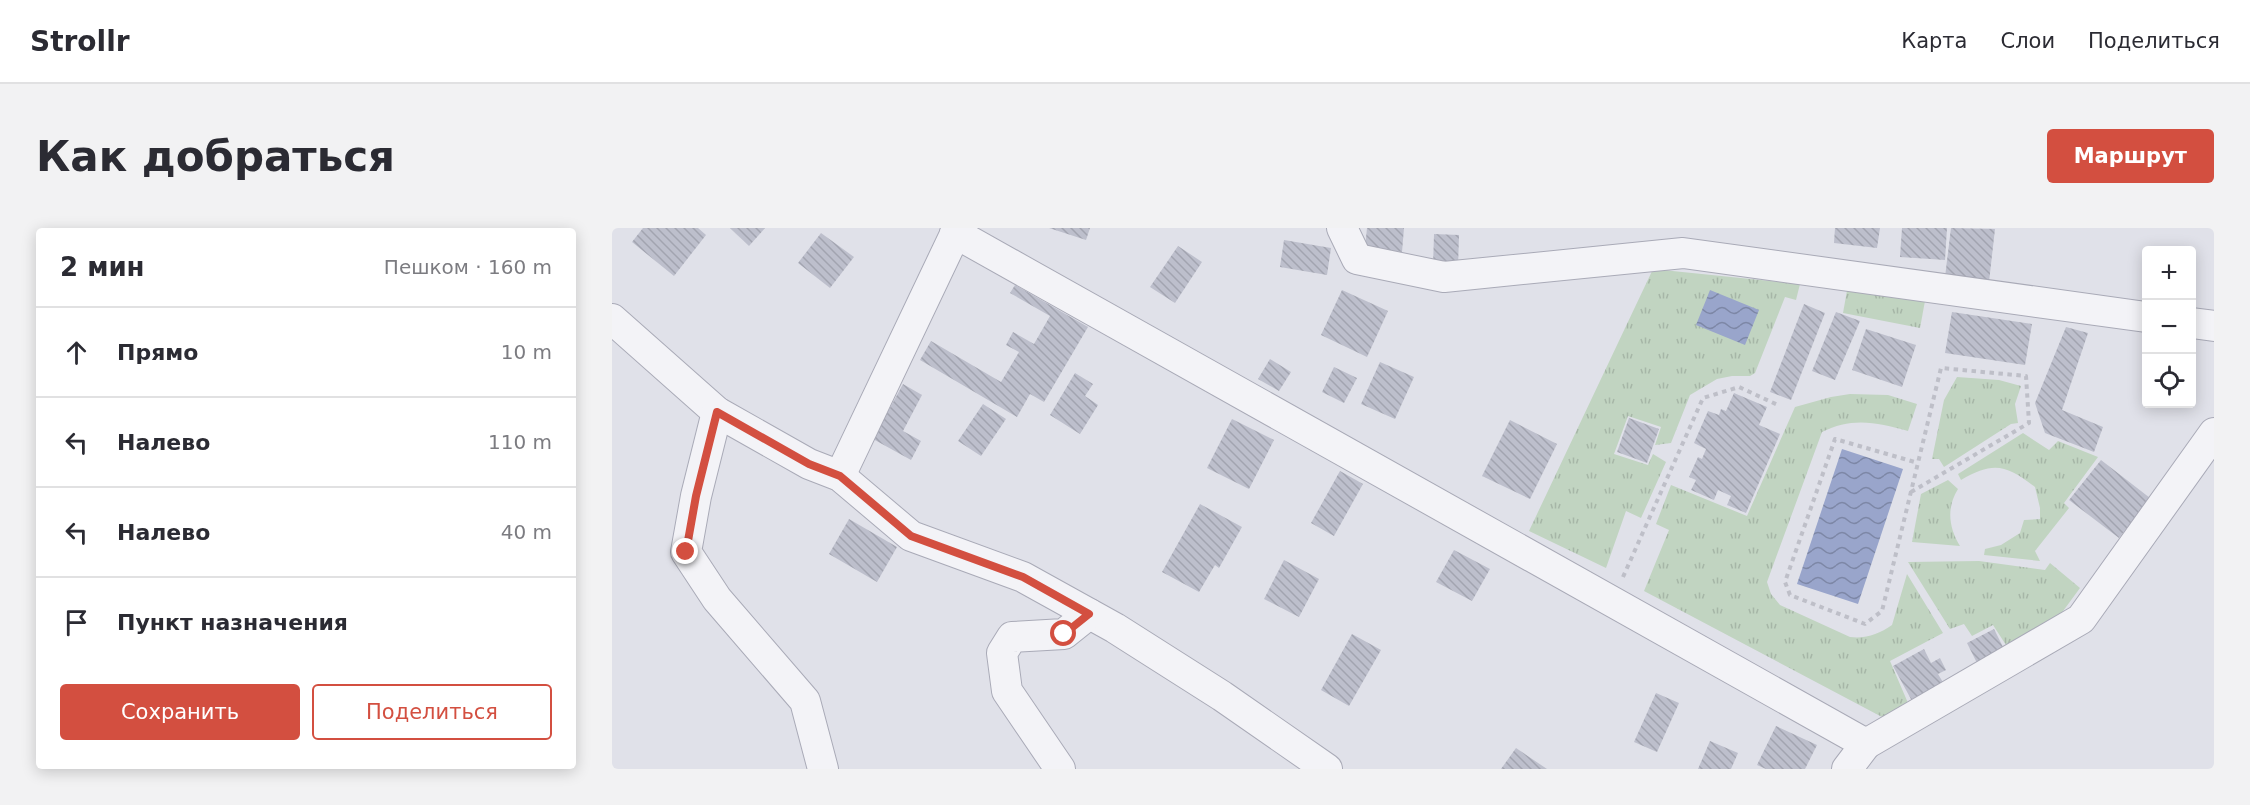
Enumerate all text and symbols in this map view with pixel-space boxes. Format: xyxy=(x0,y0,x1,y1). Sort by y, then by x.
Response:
text: Strollr xyxy=(30,25,130,58)
text: Карта xyxy=(1901,29,1967,53)
text: Слои xyxy=(2000,29,2055,53)
text: Поделиться xyxy=(2088,29,2220,53)
button: Маршрут xyxy=(2047,129,2214,183)
text: Как добраться xyxy=(36,132,395,181)
map controls xyxy=(2142,246,2196,408)
button: + xyxy=(2142,246,2196,300)
text: 2 мин xyxy=(60,252,145,282)
text: Пешком · 160 m xyxy=(384,255,552,279)
button: − xyxy=(2142,300,2196,354)
icon: ahead xyxy=(60,336,93,369)
text: Прямо xyxy=(117,340,198,365)
text: 10 m xyxy=(501,340,552,364)
button: locate xyxy=(2142,354,2196,408)
icon: left xyxy=(60,426,93,459)
text: Налево xyxy=(117,430,210,455)
text: 110 m xyxy=(488,430,552,454)
icon: left xyxy=(60,516,93,549)
text: Налево xyxy=(117,520,210,545)
text: 40 m xyxy=(501,520,552,544)
route end xyxy=(672,538,698,564)
icon: arrive xyxy=(60,606,93,639)
text: Пункт назначения xyxy=(117,610,348,635)
route start xyxy=(1050,620,1076,646)
button: Сохранить xyxy=(60,684,300,740)
button: Поделиться xyxy=(312,684,552,740)

